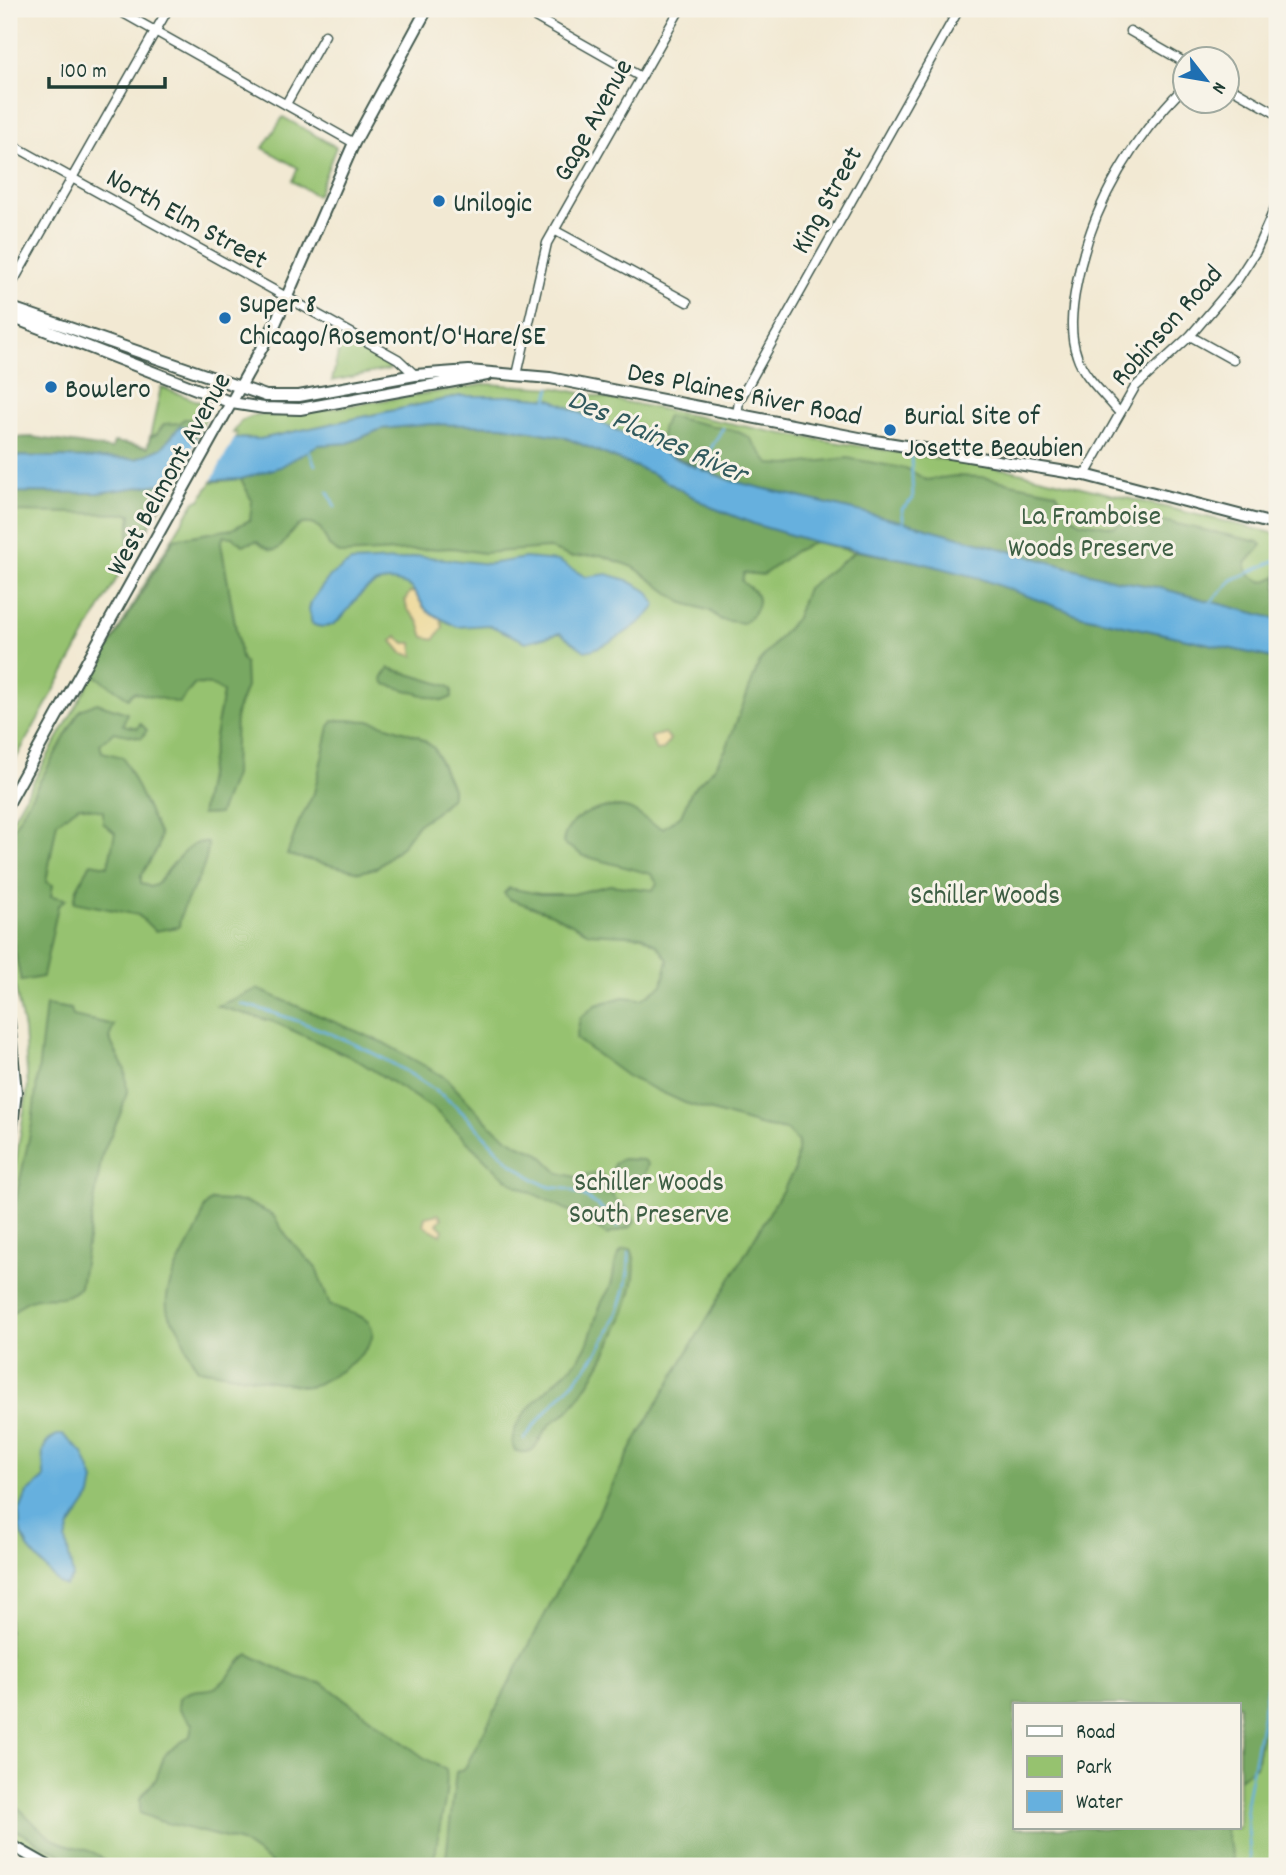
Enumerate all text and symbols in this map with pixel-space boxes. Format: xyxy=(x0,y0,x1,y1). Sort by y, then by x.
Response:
scale bar xyxy=(49,46,164,90)
north arrow xyxy=(1170,46,1240,116)
street label: Gage Avenue xyxy=(545,53,646,190)
text: 100 m xyxy=(60,58,107,88)
text: N xyxy=(1204,76,1232,98)
street label: King Street xyxy=(783,140,875,263)
street label: North Elm Street xyxy=(97,160,274,282)
place label: Unilogic xyxy=(453,186,532,226)
marker: Unilogic xyxy=(431,193,447,209)
street label: Robinson Road xyxy=(1103,257,1235,397)
place label: Super 8 Chicago/Rosemont/O'Hare/SE xyxy=(239,287,546,359)
marker: Super 8 Chicago/Rosemont/O'Hare/SE xyxy=(217,310,233,326)
street label: Des Plaines River Road xyxy=(623,355,865,439)
street label: West Belmont Avenue xyxy=(99,366,244,584)
place label: Bowlero xyxy=(65,372,151,412)
marker: Bowlero xyxy=(43,379,59,395)
water label: Des Plaines River xyxy=(560,380,755,499)
place label: Burial Site of Josette Beaubien xyxy=(904,399,1083,471)
marker: Burial Site of Josette Beaubien xyxy=(882,422,898,438)
park label: La Framboise Woods Preserve xyxy=(1008,499,1174,571)
park label: Schiller Woods xyxy=(910,878,1060,918)
park label: Schiller Woods South Preserve xyxy=(569,1165,729,1237)
legend xyxy=(1013,1703,1240,1829)
text: Road xyxy=(1076,1719,1115,1749)
text: Park xyxy=(1076,1754,1112,1784)
text: Water xyxy=(1076,1789,1123,1819)

